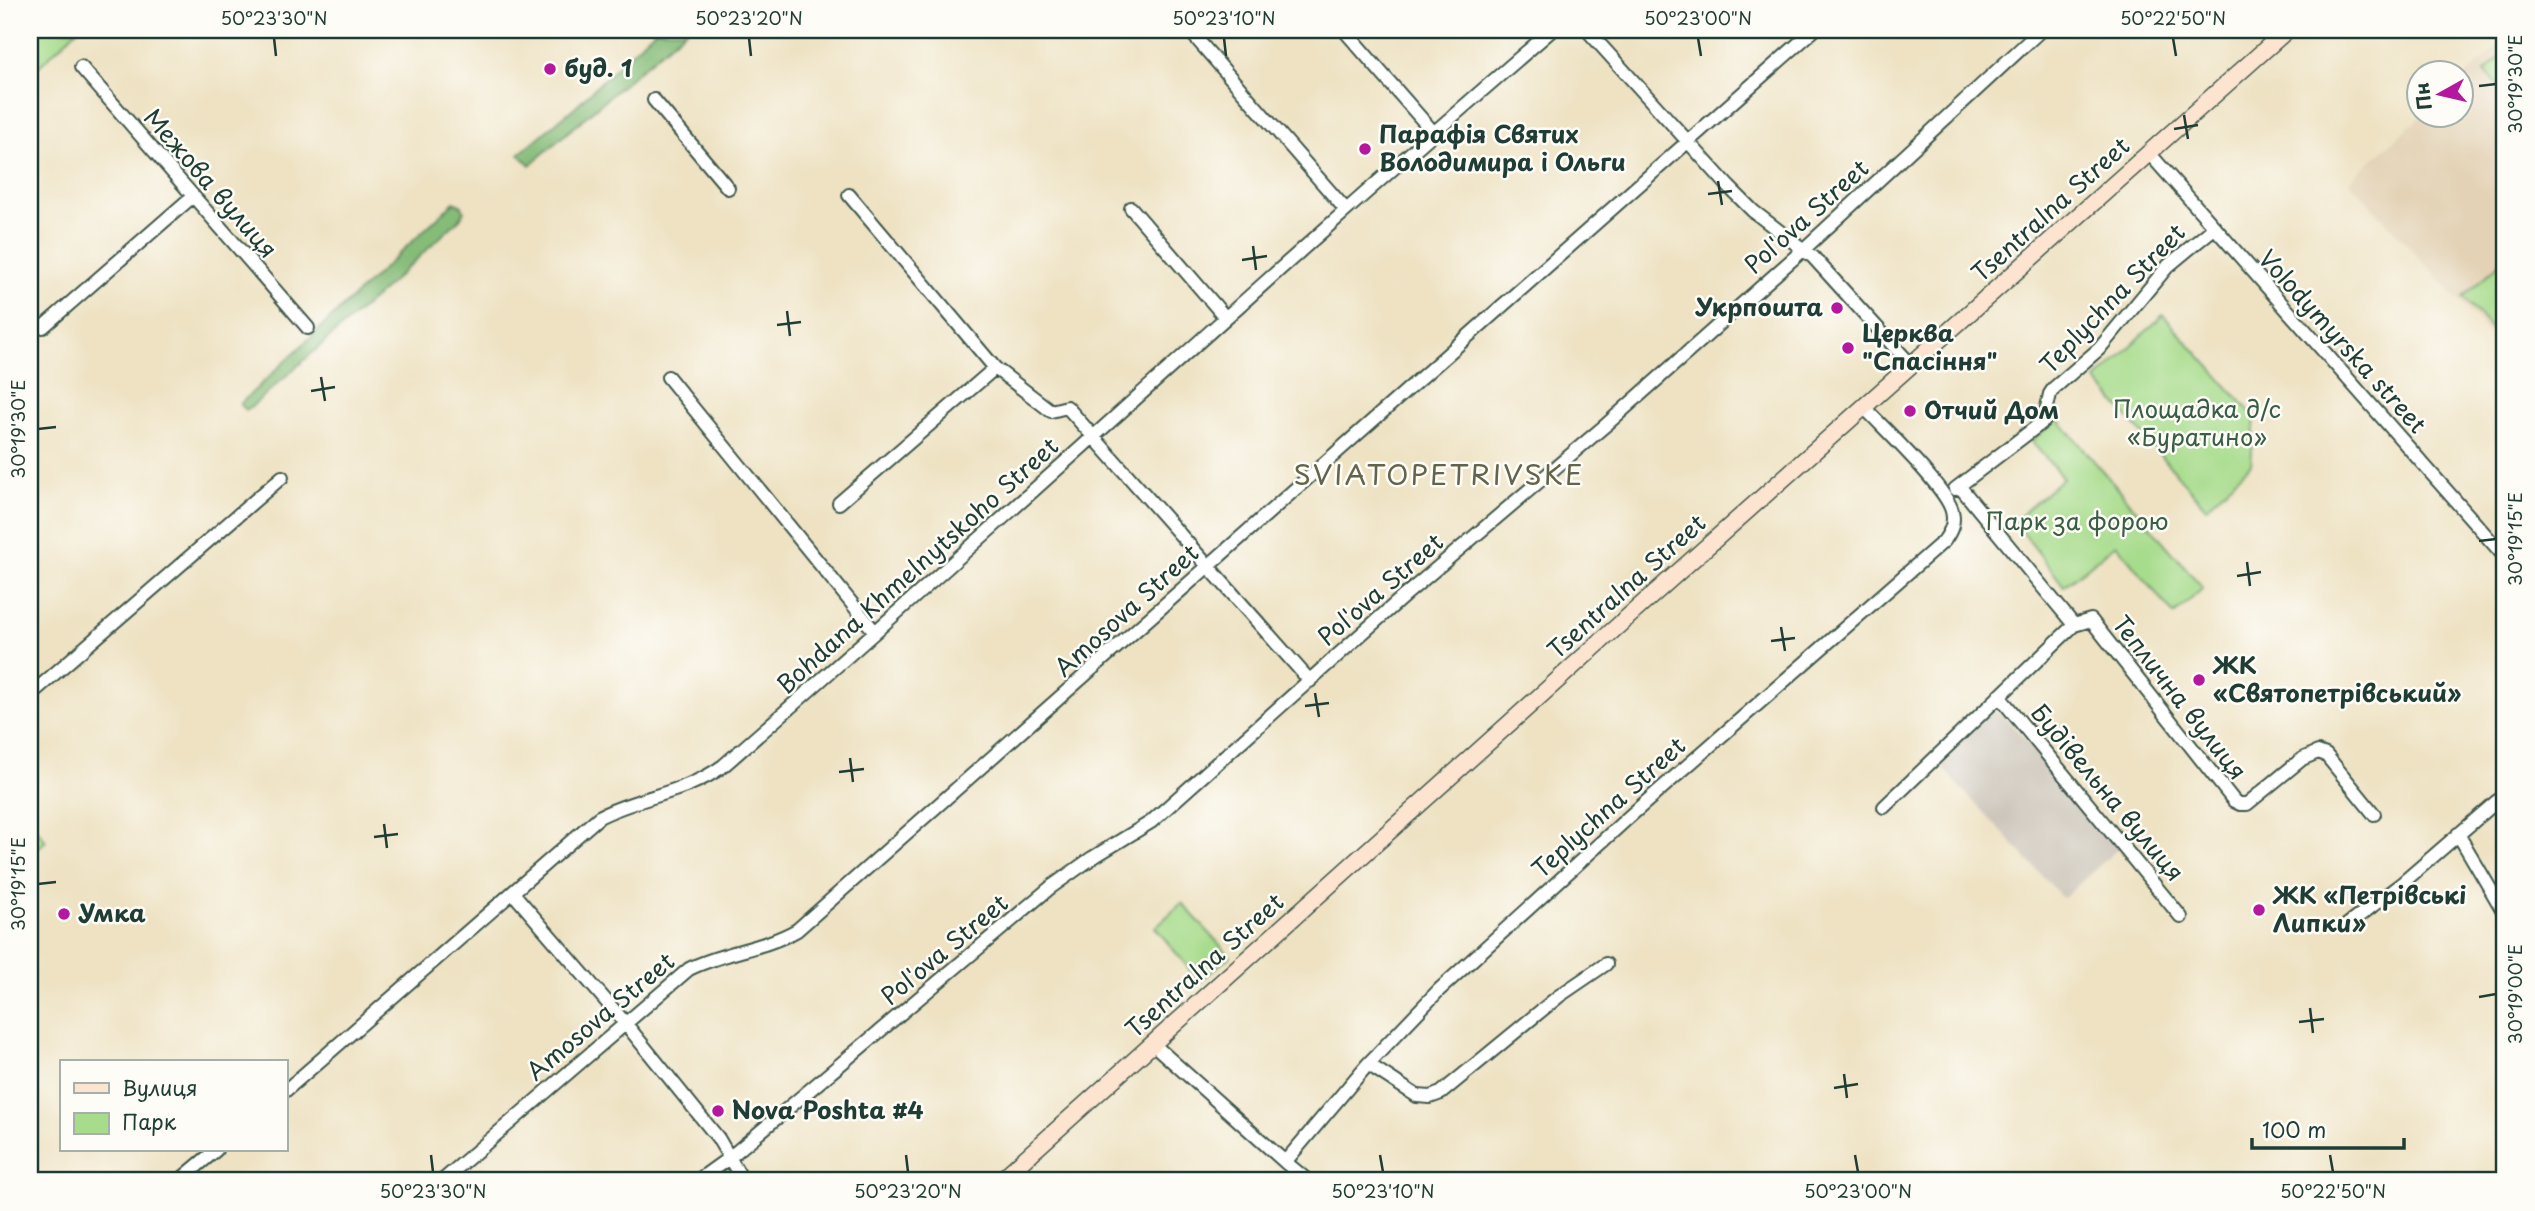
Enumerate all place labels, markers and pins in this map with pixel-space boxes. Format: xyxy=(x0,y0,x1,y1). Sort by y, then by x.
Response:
place label: буд. 1 xyxy=(564,49,632,85)
marker: буд. 1 xyxy=(542,61,558,77)
place label: Парафія Святих Володимира і Ольги xyxy=(1379,115,1626,179)
marker: Парафія Святих Володимира і Ольги xyxy=(1357,141,1373,157)
place label: Укрпошта xyxy=(1694,288,1823,324)
marker: Укрпошта xyxy=(1829,300,1845,316)
place label: Церква "Спасіння" xyxy=(1862,314,1998,378)
marker: Церква "Спасіння" xyxy=(1840,340,1856,356)
place label: Отчий Дом xyxy=(1924,391,2059,427)
marker: Отчий Дом xyxy=(1902,403,1918,419)
place label: ЖК «Святопетрівський» xyxy=(2212,646,2461,710)
marker: ЖК «Святопетрівський» xyxy=(2191,672,2207,688)
place label: ЖК «Петрівські Липки» xyxy=(2272,876,2466,940)
place label: Умка xyxy=(78,894,146,930)
marker: ЖК «Петрівські Липки» xyxy=(2251,902,2267,918)
marker: Умка xyxy=(56,906,72,922)
place label: Nova Poshta #4 xyxy=(732,1091,924,1127)
marker: Nova Poshta #4 xyxy=(710,1103,726,1119)

